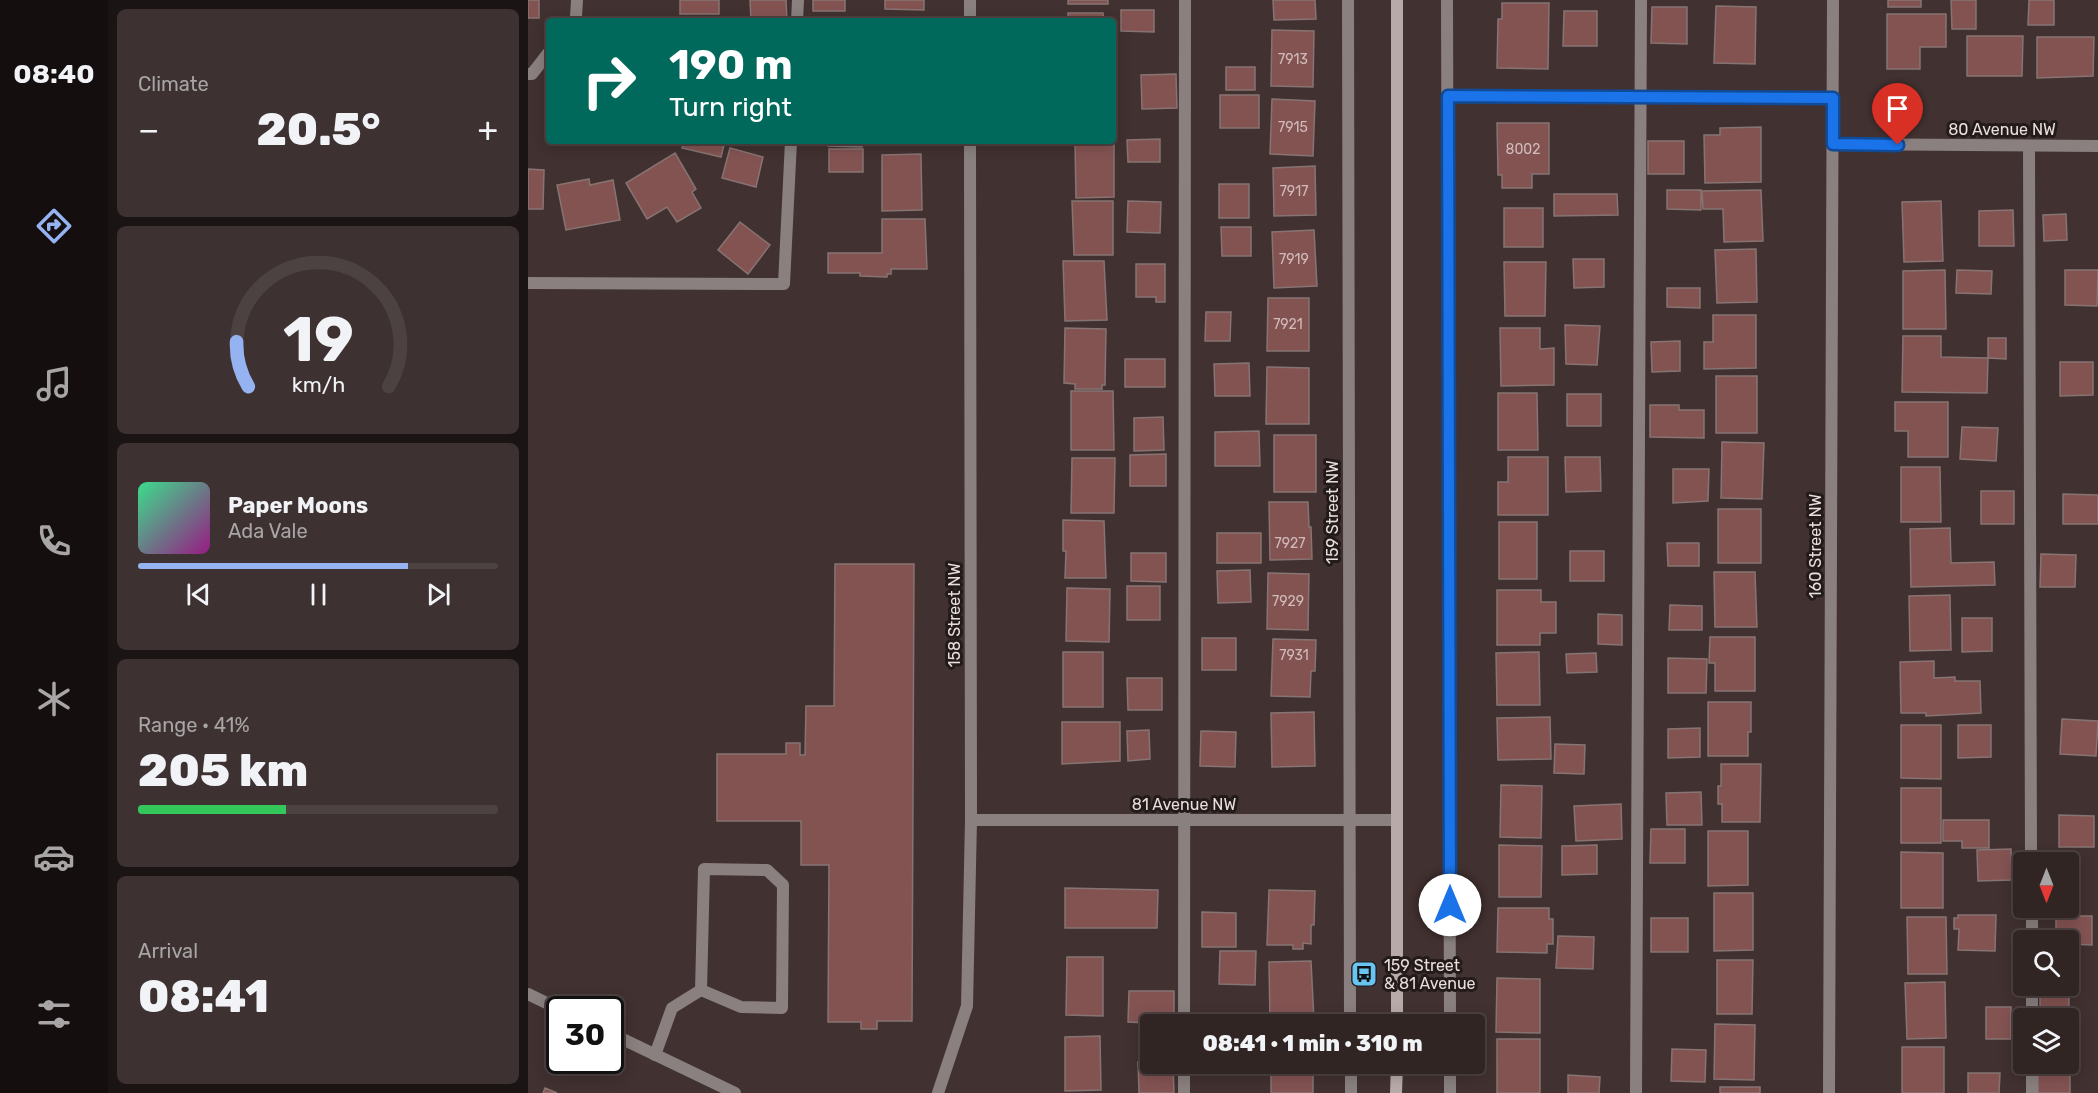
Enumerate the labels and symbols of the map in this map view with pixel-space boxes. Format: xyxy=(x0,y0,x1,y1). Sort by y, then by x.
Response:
house number: 7913 xyxy=(1278,51,1308,68)
pin xyxy=(1872,83,1923,145)
house number: 7915 xyxy=(1278,119,1308,136)
street label: 80 Avenue NW xyxy=(1948,120,2056,139)
house number: 8002 xyxy=(1506,141,1540,158)
house number: 7917 xyxy=(1280,183,1308,200)
house number: 7919 xyxy=(1279,251,1309,268)
house number: 7921 xyxy=(1273,316,1303,333)
street label: 159 Street NW xyxy=(1323,460,1342,564)
street label: 160 Street NW xyxy=(1806,493,1825,598)
house number: 7927 xyxy=(1275,535,1305,552)
street label: 158 Street NW xyxy=(945,563,964,667)
house number: 7929 xyxy=(1272,593,1304,610)
house number: 7931 xyxy=(1279,647,1309,664)
street label: 81 Avenue NW xyxy=(1132,795,1236,814)
north arrow xyxy=(2013,852,2079,918)
position arrow xyxy=(1418,873,1482,937)
place label: 159 Street & 81 Avenue xyxy=(1384,956,1476,993)
bus stop icon: 159 Street & 81 Avenue xyxy=(1349,959,1379,989)
speed limit sign: 30 xyxy=(546,996,624,1074)

